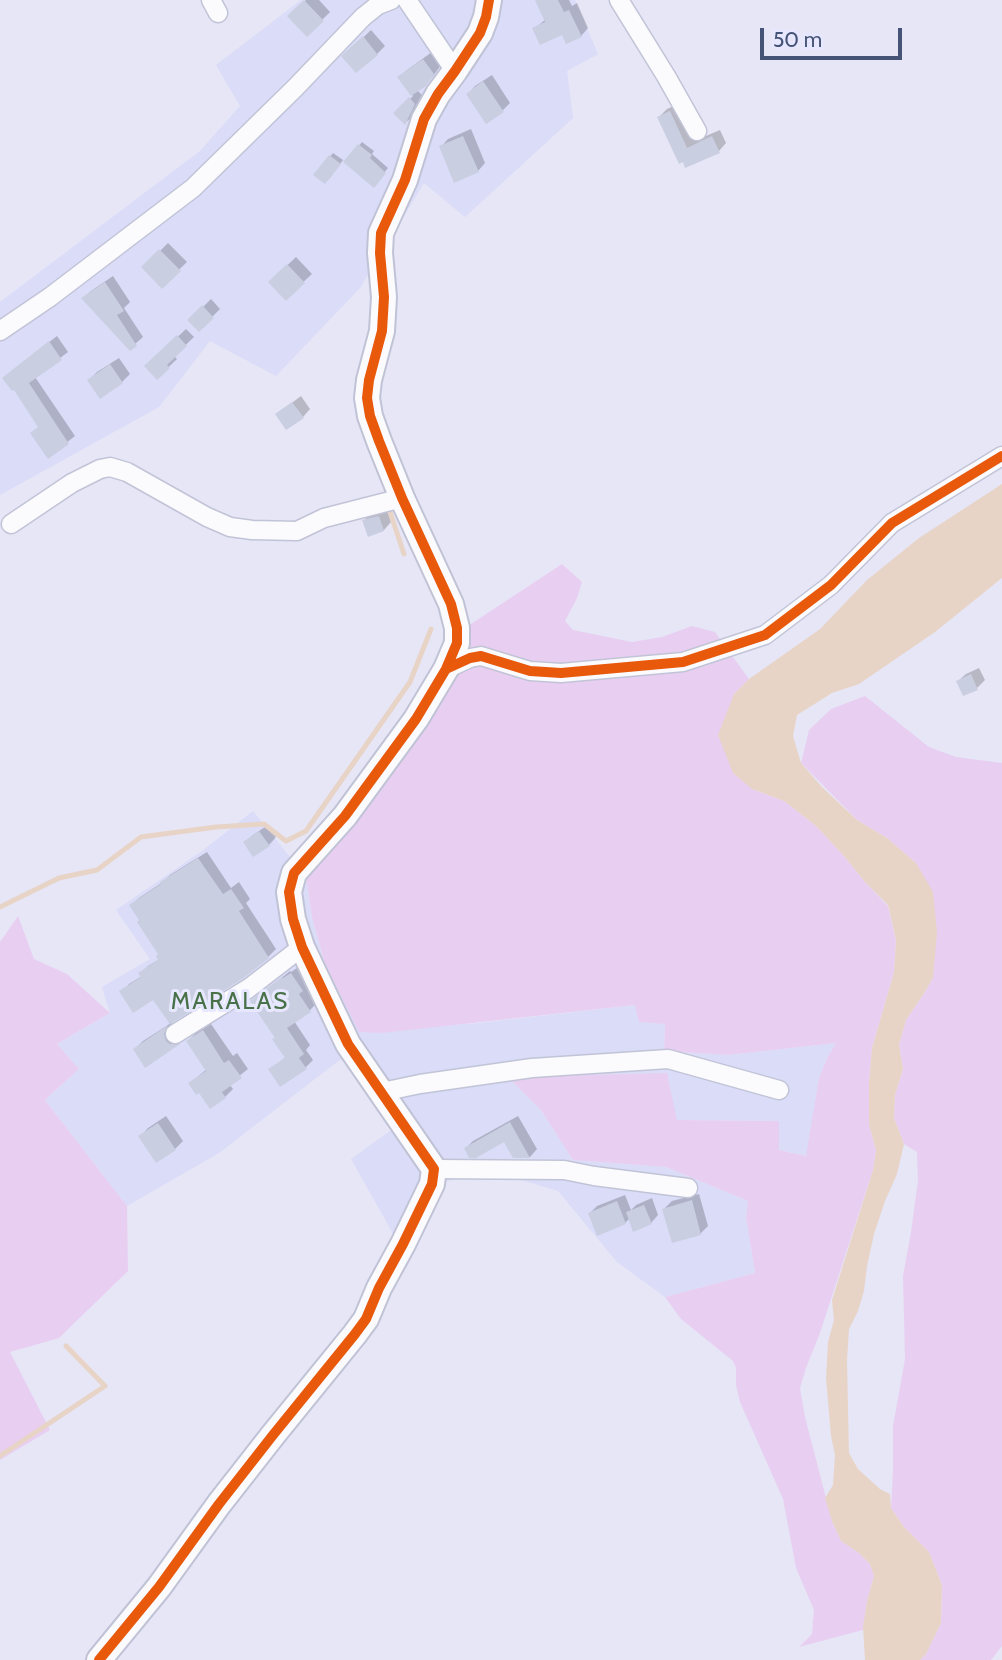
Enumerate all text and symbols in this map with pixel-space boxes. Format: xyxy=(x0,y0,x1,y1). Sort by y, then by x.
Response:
scale bar xyxy=(764,14,906,58)
text: 50 m xyxy=(773,27,822,52)
district label: MARALAS xyxy=(172,988,288,1016)

